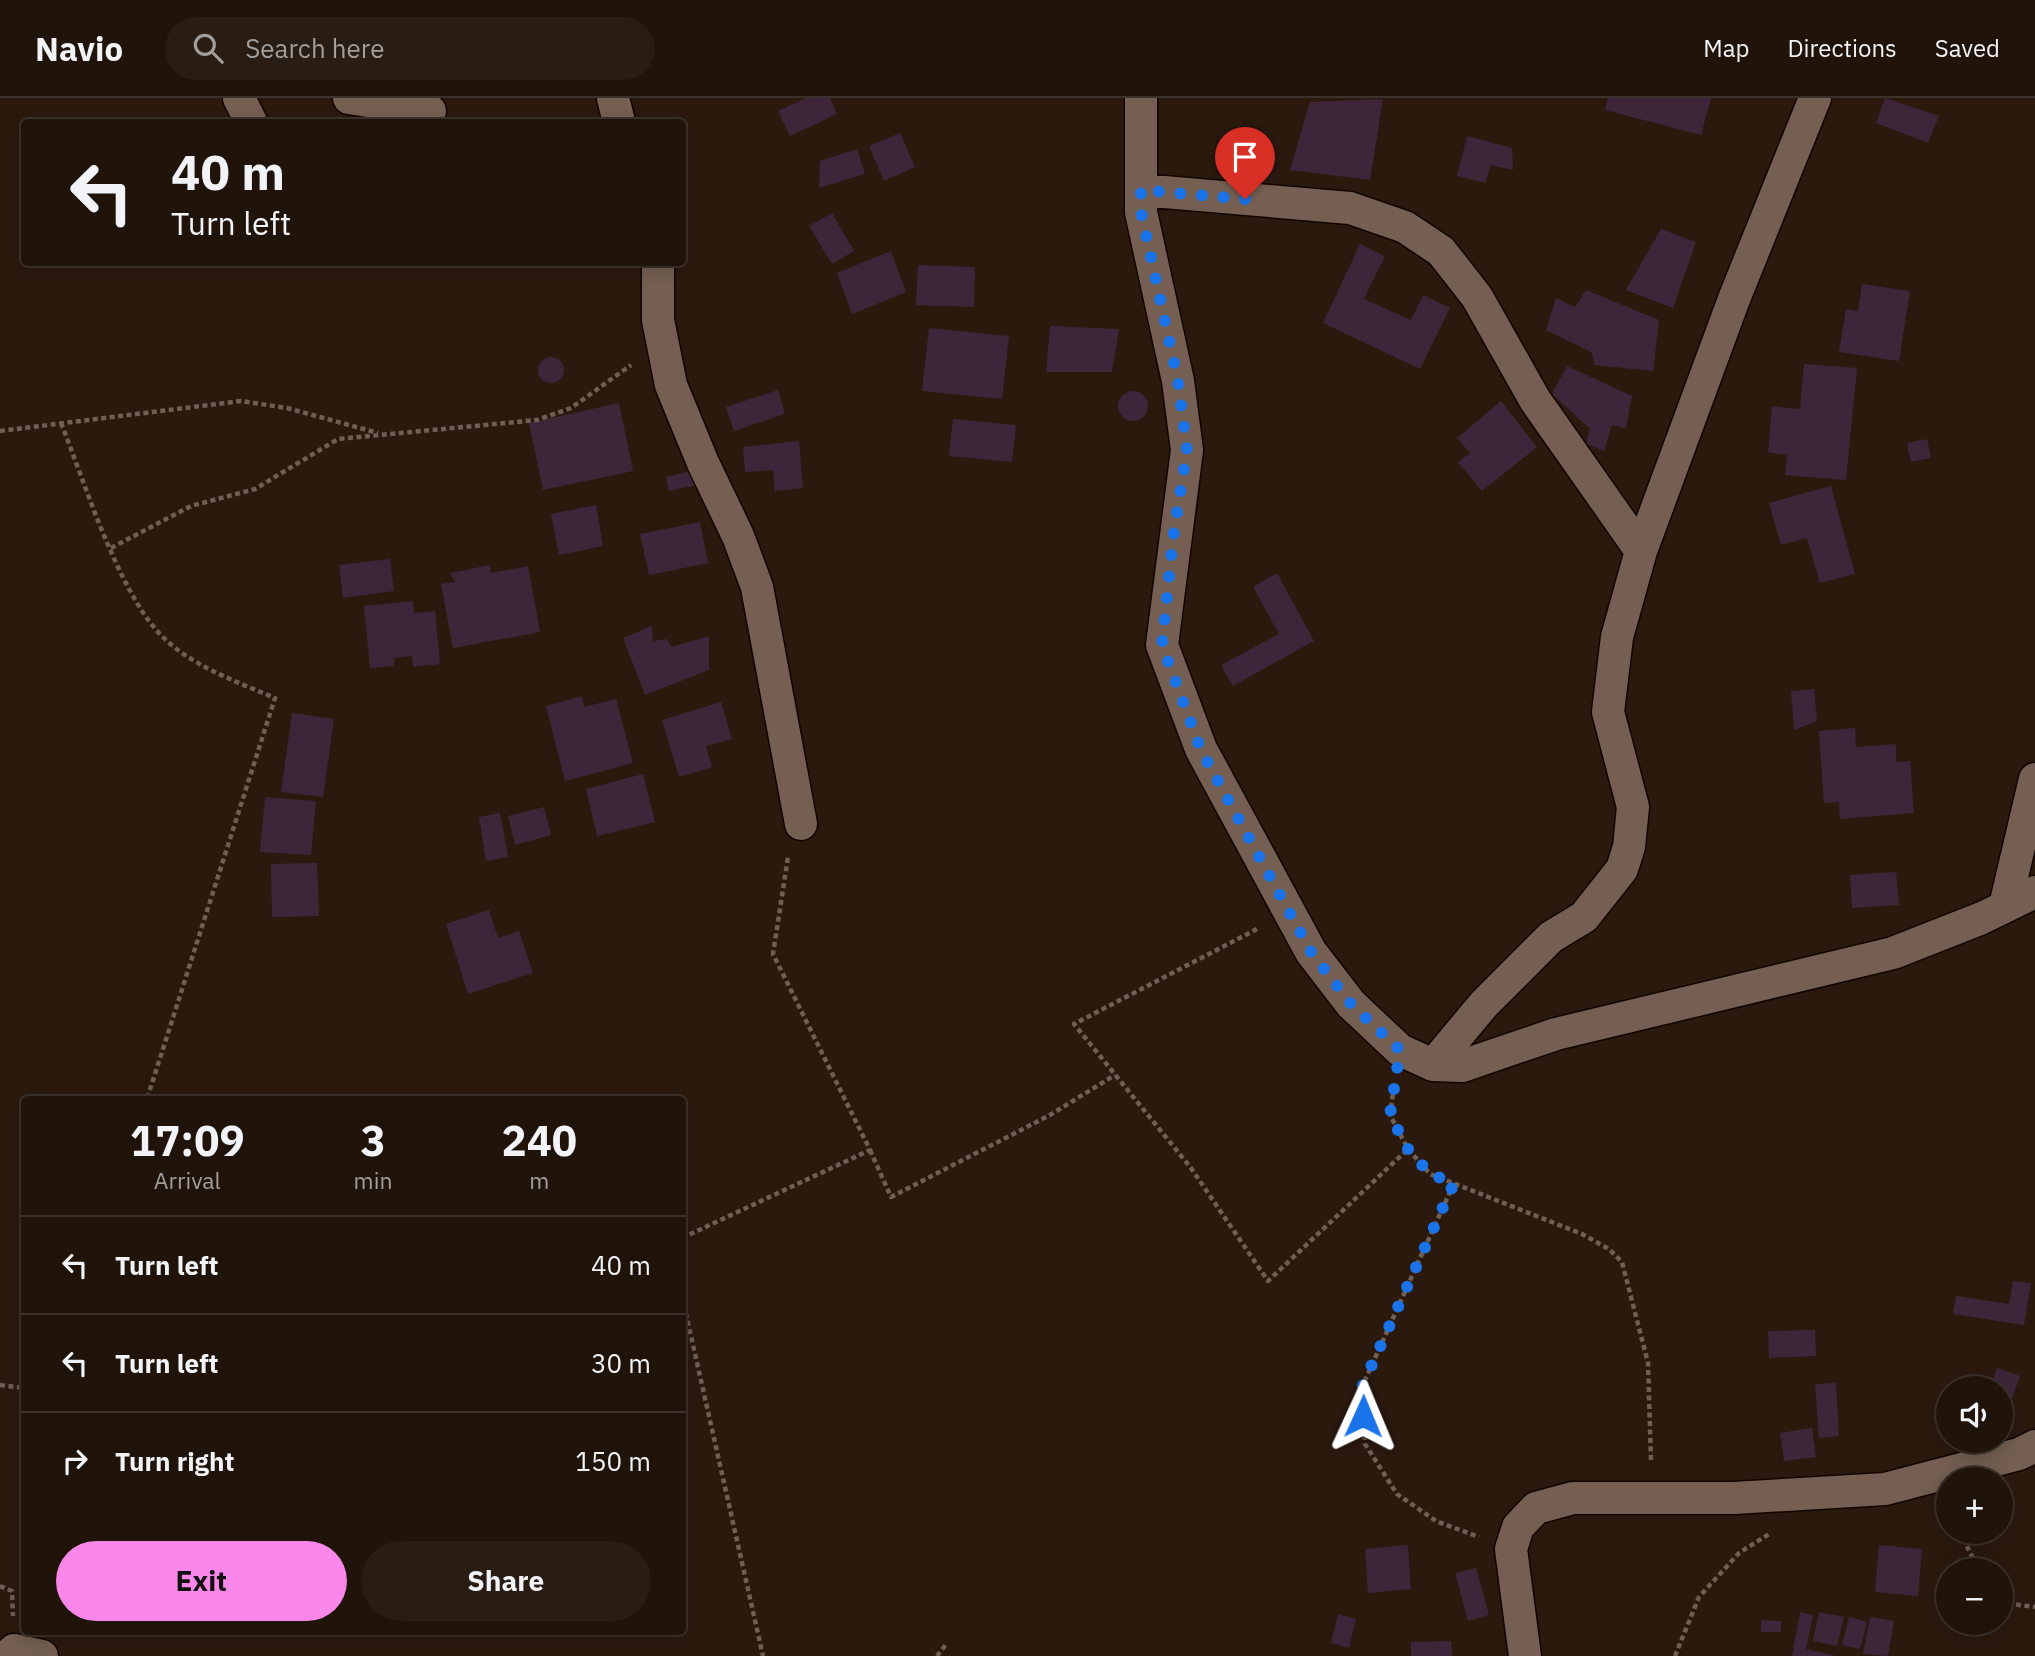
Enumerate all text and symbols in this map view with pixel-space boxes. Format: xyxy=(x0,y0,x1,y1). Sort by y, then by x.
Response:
search box xyxy=(165,17,655,80)
text: Navio xyxy=(35,27,123,70)
icon: search xyxy=(189,29,227,67)
text: Search here xyxy=(245,31,385,65)
text: Map xyxy=(1703,32,1749,64)
text: Directions xyxy=(1787,32,1897,64)
text: Saved xyxy=(1935,32,2000,64)
pin xyxy=(1215,127,1275,199)
icon: arrive xyxy=(1226,138,1264,176)
text: 40 m xyxy=(171,140,285,203)
icon: left xyxy=(56,147,147,238)
text: Turn left xyxy=(171,202,291,244)
text: 17:09 xyxy=(130,1113,245,1168)
text: 3 xyxy=(360,1113,386,1168)
text: 240 xyxy=(501,1113,577,1168)
text: Arrival xyxy=(154,1165,221,1195)
text: min xyxy=(354,1165,392,1195)
text: m xyxy=(529,1165,549,1195)
icon: left xyxy=(56,1246,94,1284)
text: Turn left xyxy=(115,1248,218,1282)
text: 40 m xyxy=(591,1248,651,1282)
icon: left xyxy=(56,1344,94,1382)
text: Turn left xyxy=(115,1346,218,1380)
text: 30 m xyxy=(591,1346,651,1380)
map controls xyxy=(1936,1376,2013,1635)
button: sound xyxy=(1936,1376,2013,1453)
position arrow xyxy=(1326,1379,1400,1453)
icon: right xyxy=(56,1442,94,1480)
text: Turn right xyxy=(115,1444,234,1478)
text: 150 m xyxy=(575,1444,651,1478)
button: + xyxy=(1936,1467,2013,1544)
button: Exit xyxy=(56,1541,347,1621)
button: Share xyxy=(361,1541,651,1621)
button: − xyxy=(1936,1558,2013,1635)

